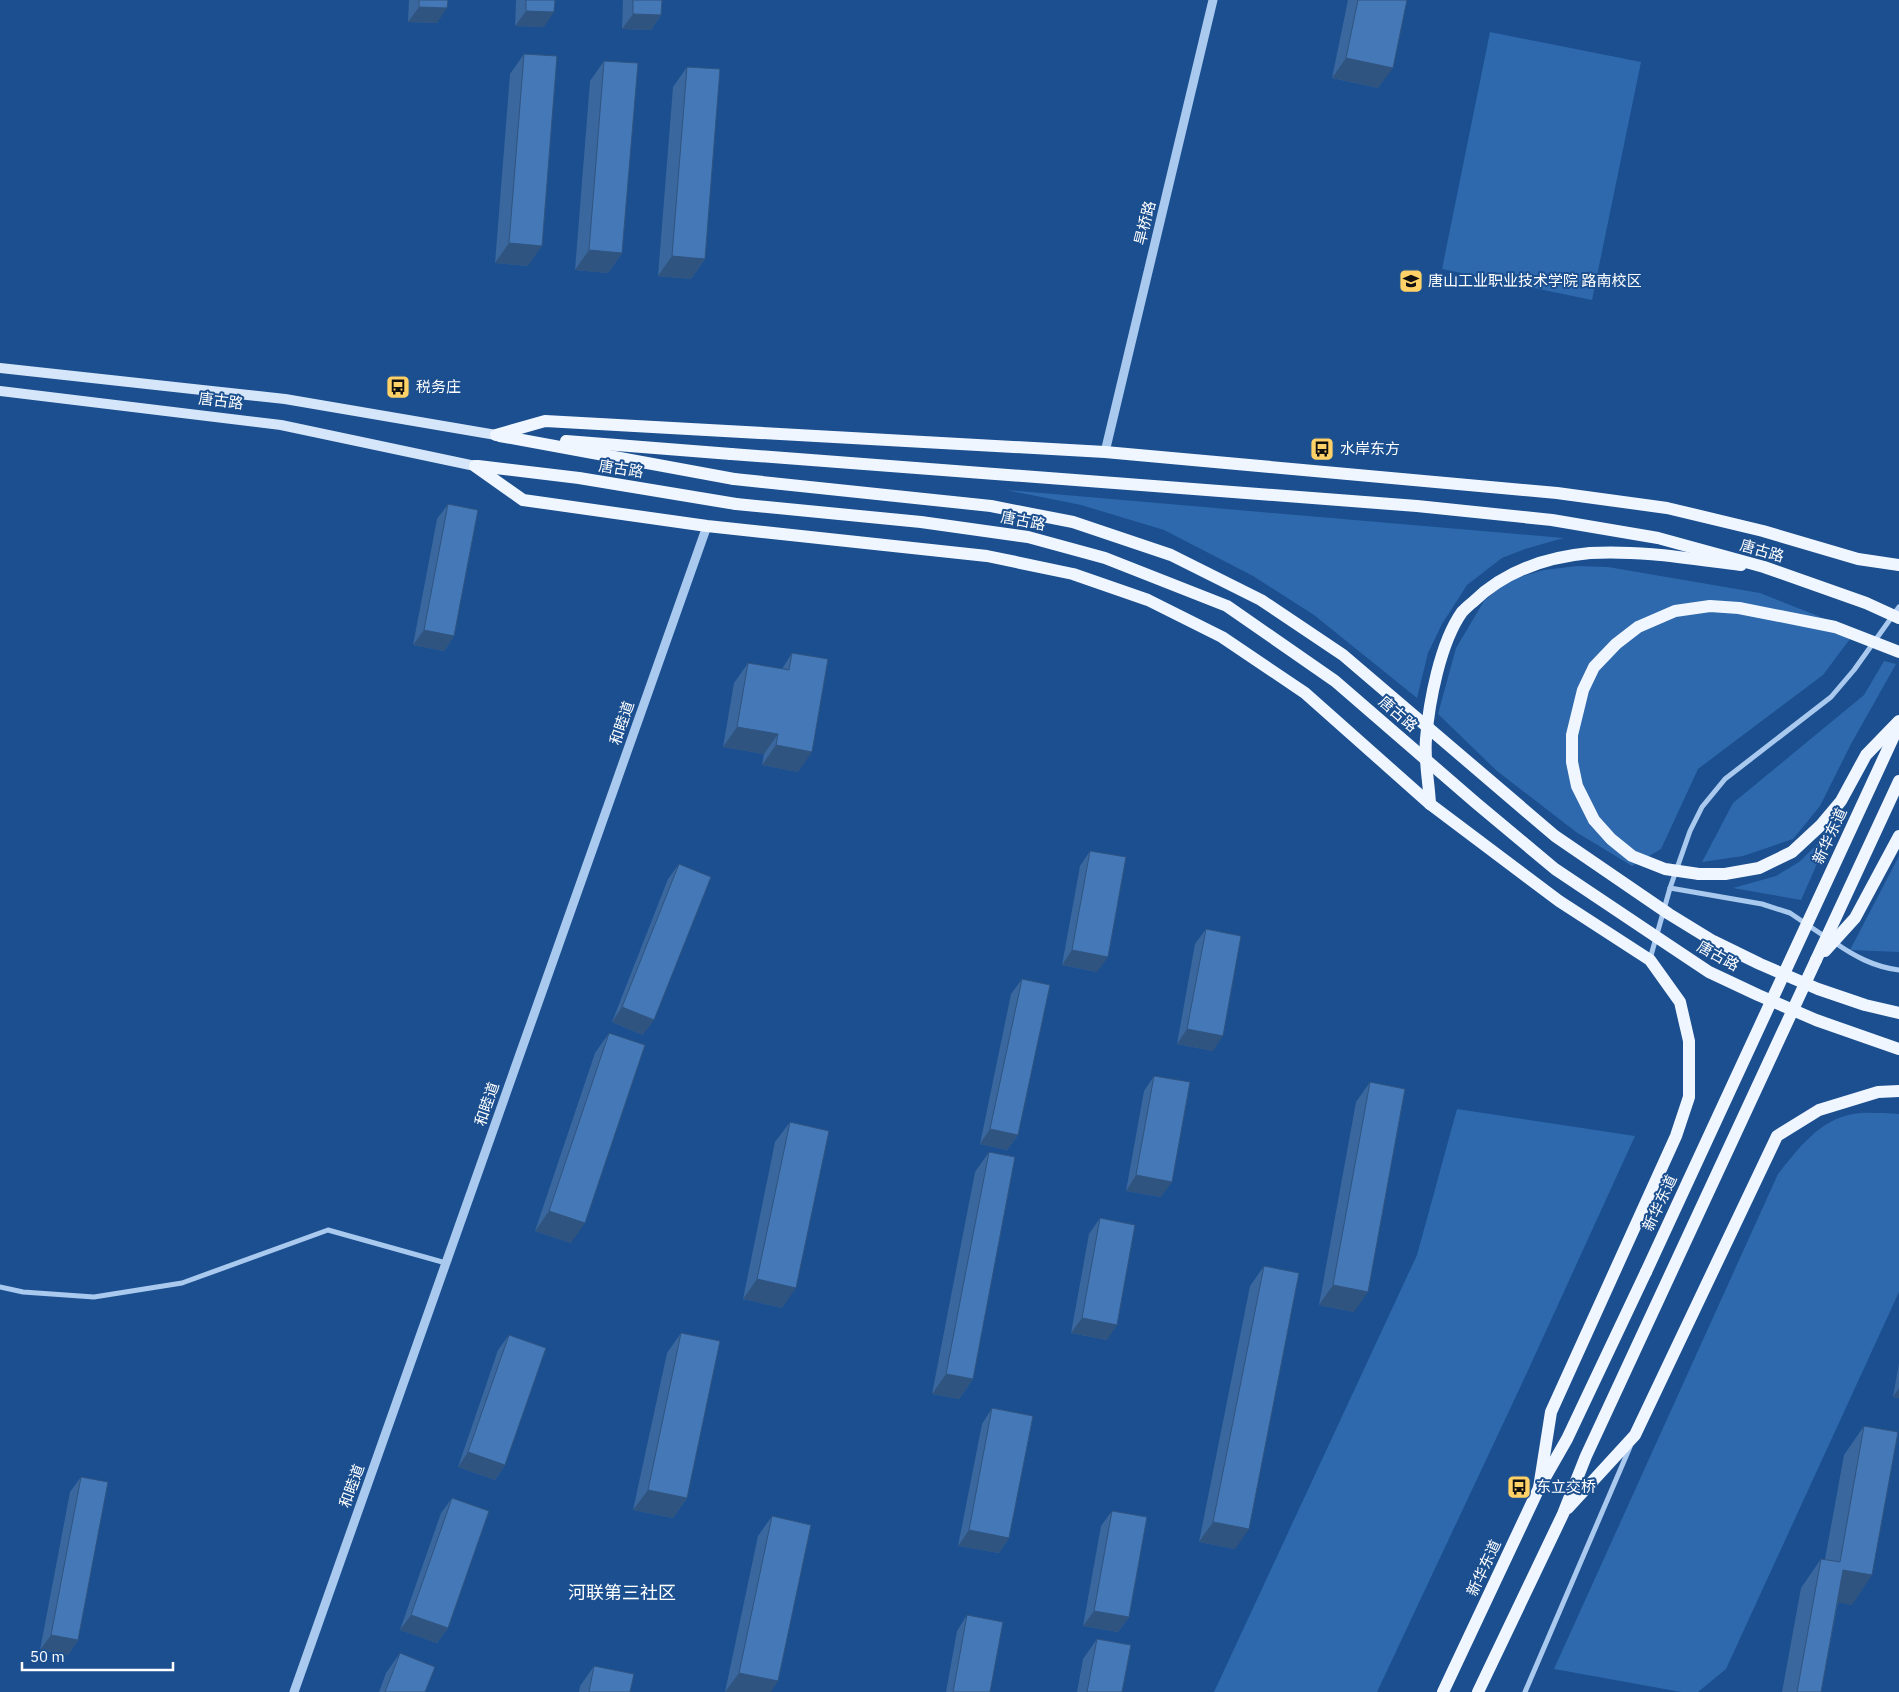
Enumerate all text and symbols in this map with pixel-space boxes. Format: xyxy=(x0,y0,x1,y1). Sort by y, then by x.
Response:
street label: 旱桥路 xyxy=(1130,199,1159,247)
school or university icon: 唐山工业职业技术学院 路南校区 xyxy=(1398,268,1424,294)
place label: 唐山工业职业技术学院 路南校区 xyxy=(1428,271,1642,290)
bus stop icon: 税务庄 xyxy=(385,374,411,400)
place label: 税务庄 xyxy=(416,377,461,396)
street label: 唐古路 xyxy=(198,388,245,413)
bus stop icon: 水岸东方 xyxy=(1309,436,1335,462)
place label: 水岸东方 xyxy=(1340,439,1400,458)
street label: 唐古路 xyxy=(597,456,645,481)
street label: 唐古路 xyxy=(999,507,1047,534)
street label: 唐古路 xyxy=(1738,535,1786,566)
street label: 唐古路 xyxy=(1375,692,1422,736)
street label: 和睦道 xyxy=(605,698,638,747)
street label: 新华东道 xyxy=(1808,805,1851,867)
street label: 唐古路 xyxy=(1694,936,1743,975)
street label: 和睦道 xyxy=(470,1079,503,1128)
street label: 新华东道 xyxy=(1638,1172,1681,1234)
street label: 和睦道 xyxy=(335,1461,368,1510)
bus stop icon: 东立交桥 xyxy=(1506,1474,1532,1500)
place label: 东立交桥 xyxy=(1536,1477,1596,1496)
street label: 新华东道 xyxy=(1462,1537,1505,1599)
district label: 河联第三社区 xyxy=(568,1581,676,1604)
scale bar xyxy=(22,1640,174,1672)
text: 50 m xyxy=(30,1647,65,1666)

